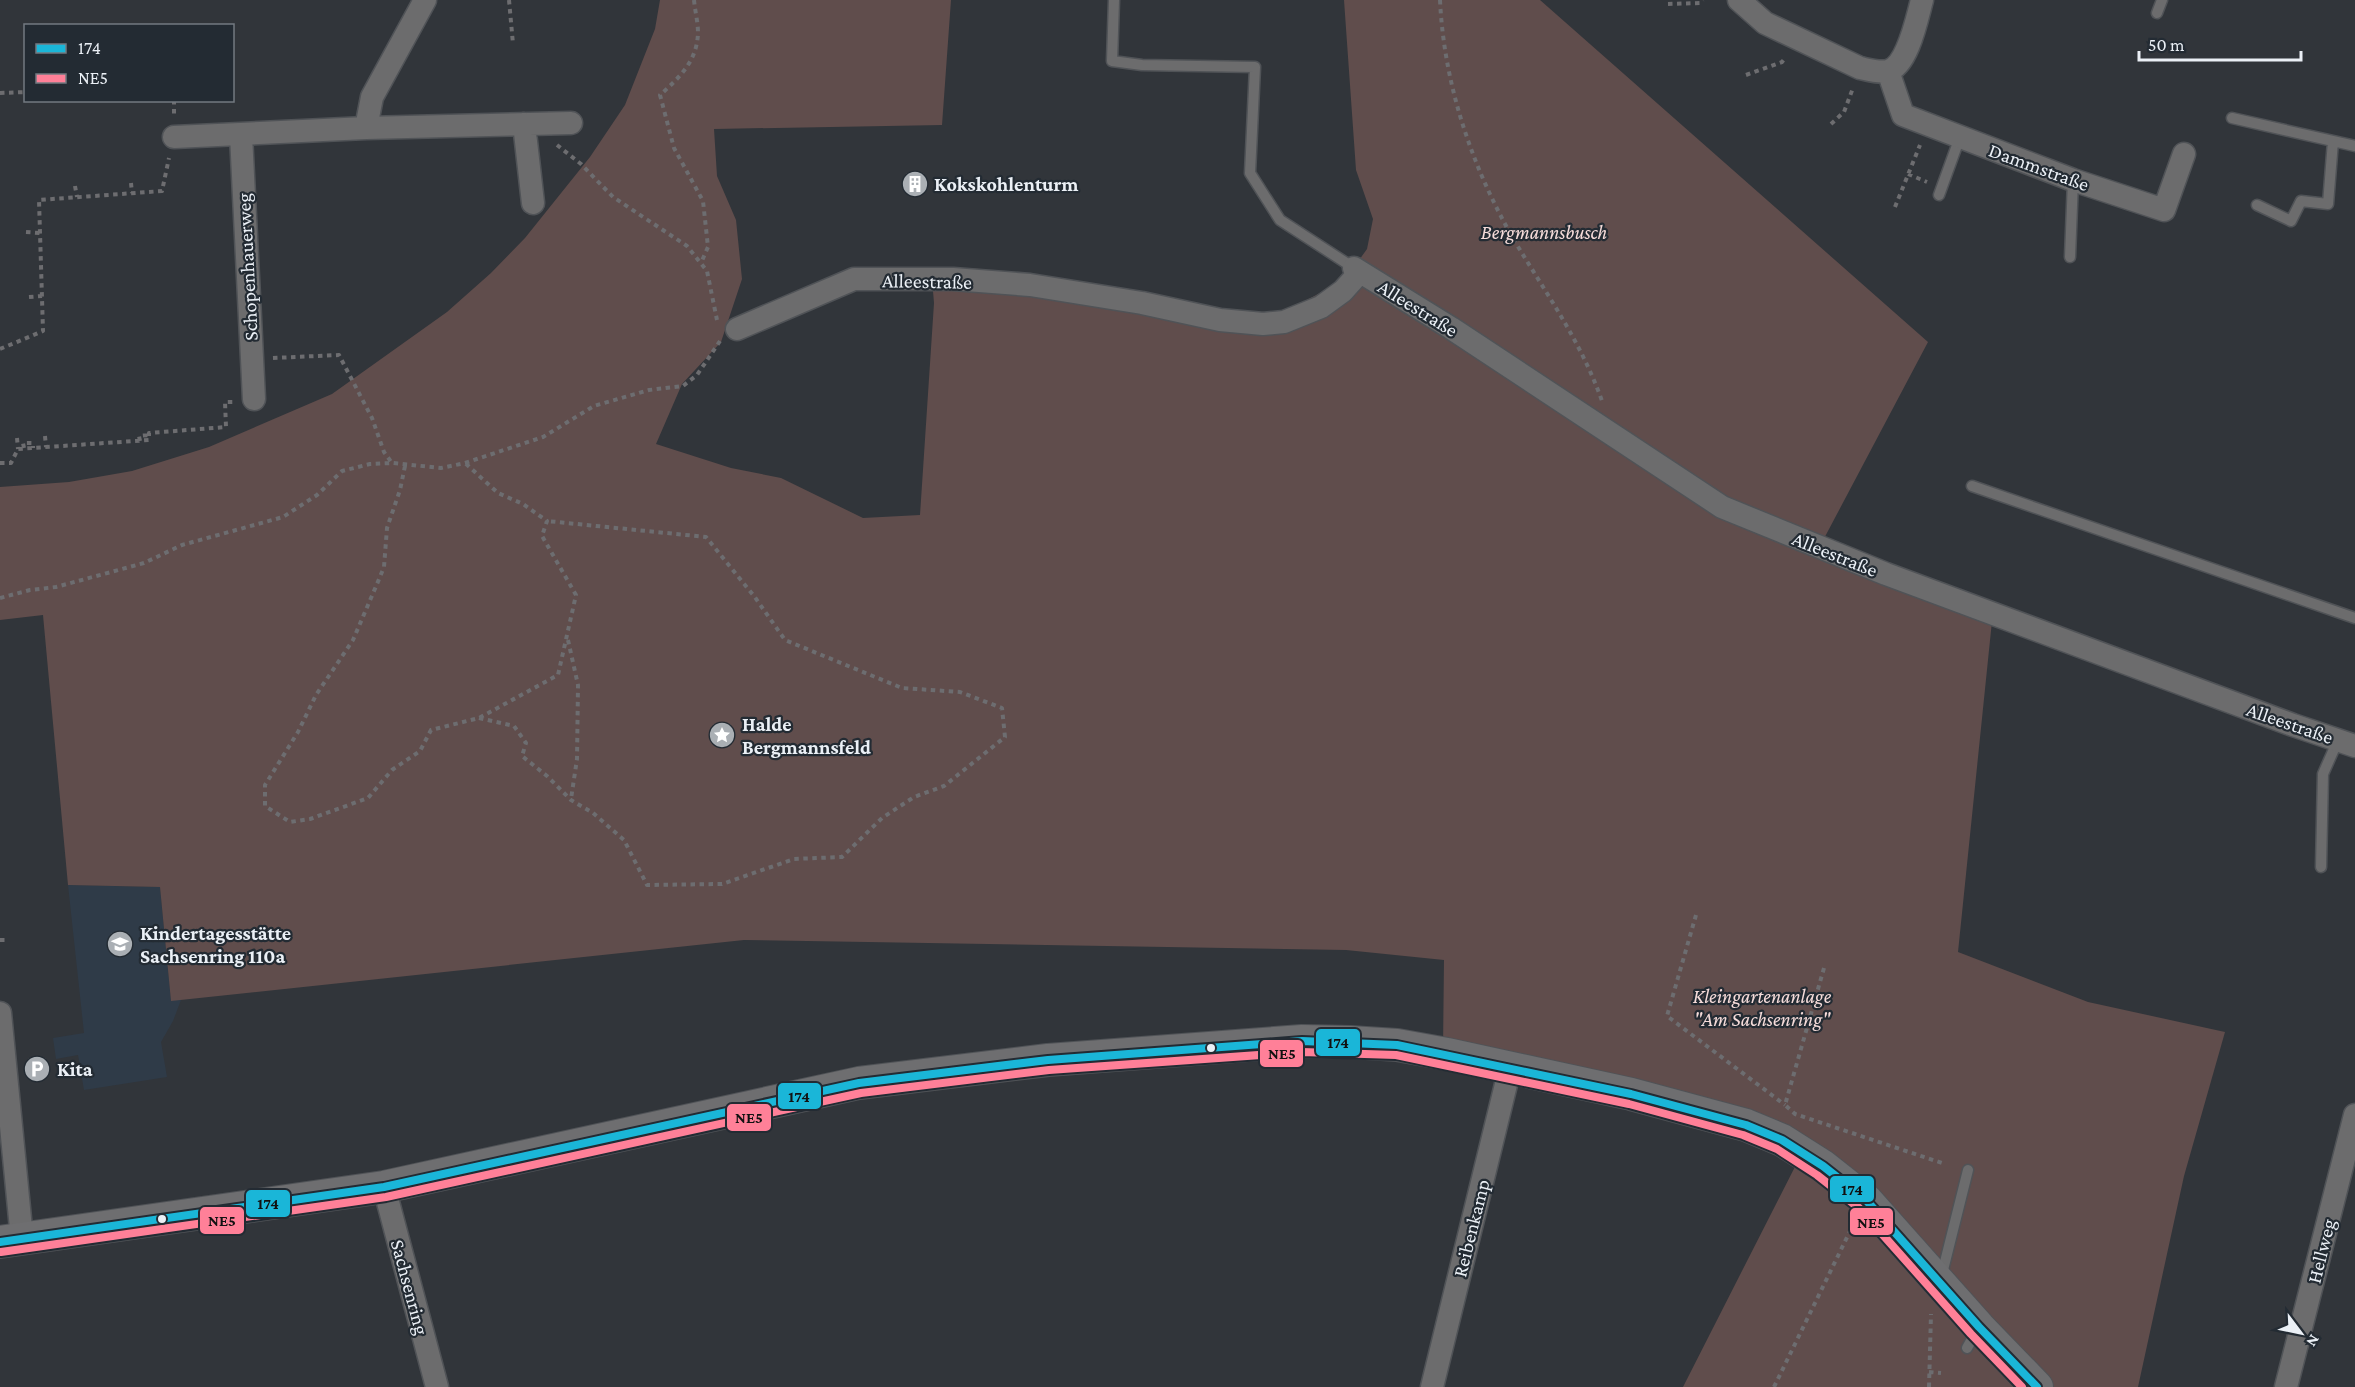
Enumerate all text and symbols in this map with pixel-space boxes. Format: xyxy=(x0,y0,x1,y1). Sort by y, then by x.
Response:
legend xyxy=(24,24,234,102)
scale bar xyxy=(2139,24,2301,62)
text: 50 m xyxy=(2148,35,2185,55)
text: 174 xyxy=(78,38,101,58)
text: NE5 xyxy=(78,68,108,88)
street label: Dammstraße xyxy=(1986,139,2092,195)
building icon: Kokskohlenturm xyxy=(900,169,930,199)
place label: Kokskohlenturm xyxy=(934,173,1078,195)
street label: Schopenhauerweg xyxy=(232,192,263,341)
park label: Bergmannsbusch xyxy=(1481,221,1607,244)
street label: Alleestraße xyxy=(882,269,972,293)
street label: Alleestraße xyxy=(1374,275,1462,341)
street label: Alleestraße xyxy=(1789,527,1881,581)
street label: Alleestraße xyxy=(2244,698,2336,748)
place label: Halde Bergmannsfeld xyxy=(742,713,871,758)
place icon: Halde Bergmannsfeld xyxy=(707,720,737,750)
place label: Kindertagesstätte Sachsenring 110a xyxy=(140,922,291,967)
school or university icon: Kindertagesstätte Sachsenring 110a xyxy=(105,929,135,959)
park label: Kleingartenanlage "Am Sachsenring" xyxy=(1693,985,1832,1031)
line badge: 174 xyxy=(1315,1028,1361,1057)
text: 174 xyxy=(1327,1034,1349,1051)
line badge: NE5 xyxy=(1259,1039,1304,1068)
unlabelled marker xyxy=(1205,1042,1217,1054)
text: NE5 xyxy=(1268,1045,1296,1062)
parking icon: Kita xyxy=(22,1054,52,1084)
place label: Kita xyxy=(57,1058,93,1080)
line badge: 174 xyxy=(777,1082,822,1110)
text: 174 xyxy=(788,1088,810,1105)
line badge: NE5 xyxy=(726,1103,772,1132)
text: NE5 xyxy=(735,1109,763,1126)
line badge: 174 xyxy=(1829,1175,1875,1203)
street label: Reibenkamp xyxy=(1448,1177,1495,1279)
text: 174 xyxy=(1841,1181,1863,1198)
line badge: 174 xyxy=(245,1189,291,1218)
text: 174 xyxy=(257,1195,279,1212)
line badge: NE5 xyxy=(199,1206,245,1235)
line badge: NE5 xyxy=(1849,1207,1894,1236)
text: NE5 xyxy=(208,1212,236,1229)
unlabelled marker xyxy=(156,1213,168,1225)
text: NE5 xyxy=(1857,1214,1885,1231)
street label: Hellweg xyxy=(2302,1216,2341,1286)
street label: Sachsenring xyxy=(386,1237,433,1338)
north arrow xyxy=(2271,1303,2331,1363)
text: N xyxy=(2303,1332,2323,1350)

